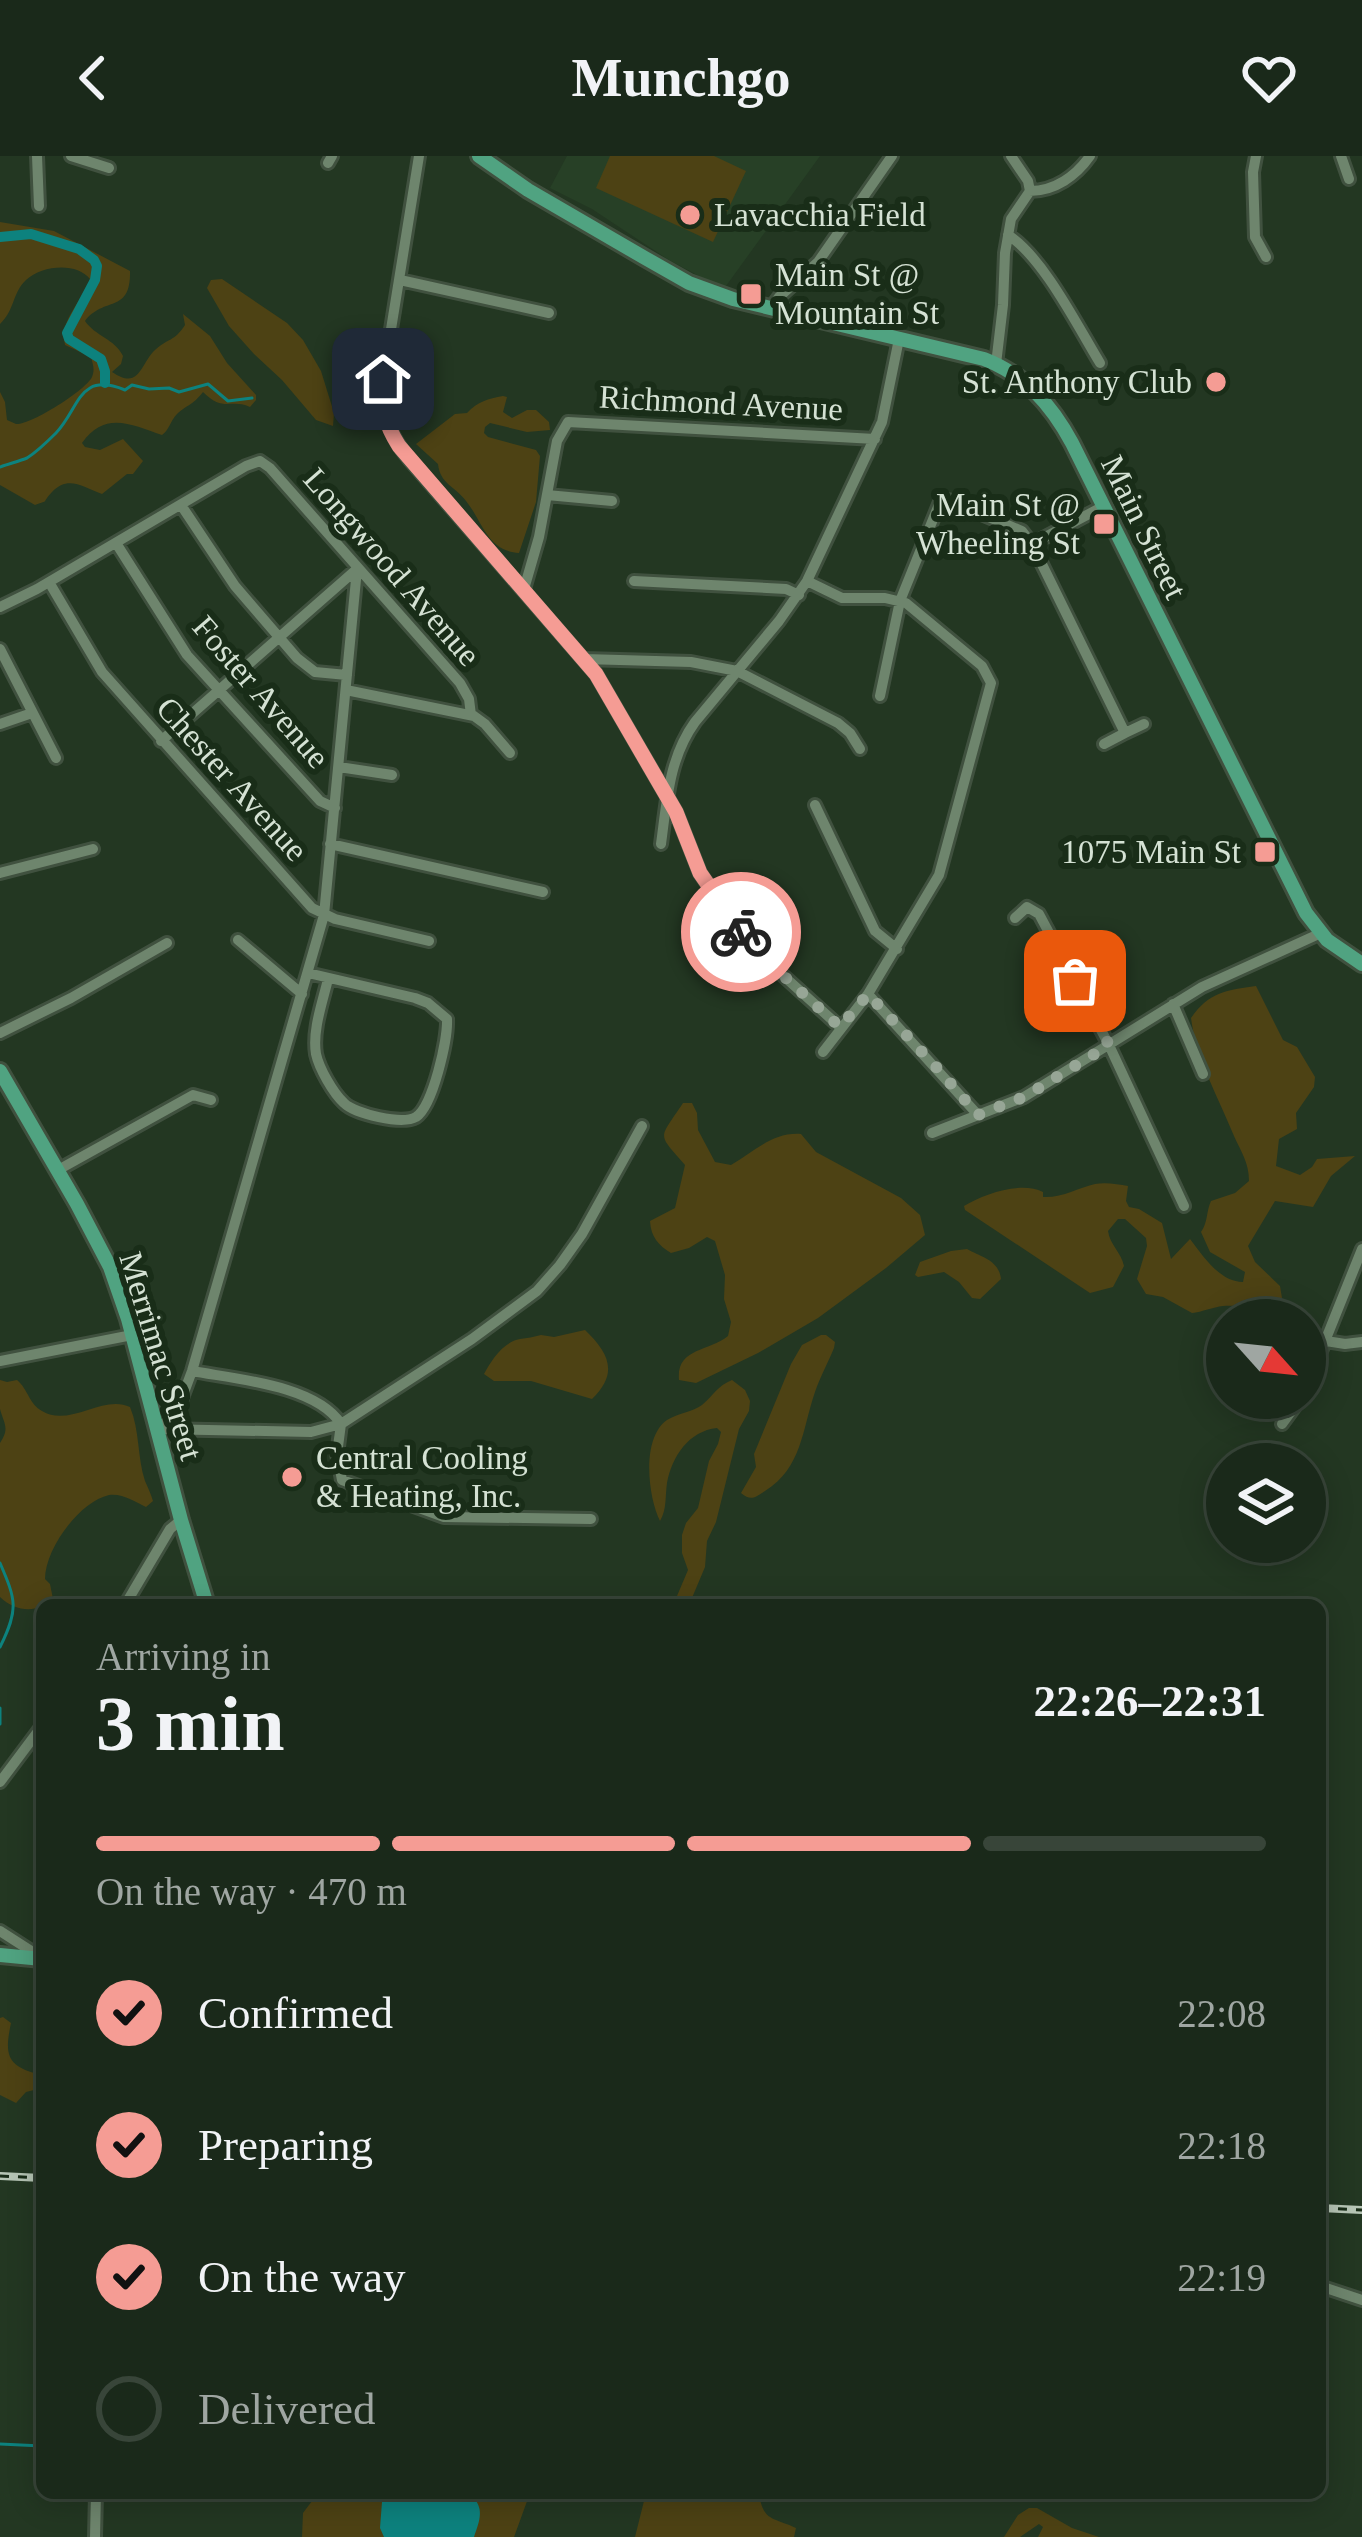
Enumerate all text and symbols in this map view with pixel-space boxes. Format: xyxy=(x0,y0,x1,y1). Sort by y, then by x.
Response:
icon: back xyxy=(60,45,126,111)
icon: heart xyxy=(1236,45,1302,111)
text: Munchgo xyxy=(571,48,791,108)
place label: Lavacchia Field xyxy=(714,197,926,233)
marker: Lavacchia Field xyxy=(677,202,703,228)
place label: Main St @ Mountain St xyxy=(775,257,939,331)
marker: Main St @ Mountain St xyxy=(738,281,764,307)
pin xyxy=(332,328,434,430)
icon: home xyxy=(350,346,416,412)
place label: St. Anthony Club xyxy=(962,364,1192,400)
marker: St. Anthony Club xyxy=(1203,369,1229,395)
street label: Richmond Avenue xyxy=(598,379,844,427)
street label: Main Street xyxy=(1094,450,1194,604)
street label: Longwood Avenue xyxy=(297,461,487,673)
place label: Main St @ Wheeling St xyxy=(916,487,1080,561)
marker: Main St @ Wheeling St xyxy=(1091,511,1117,537)
street label: Foster Avenue xyxy=(185,609,337,775)
street label: Chester Avenue xyxy=(149,690,315,868)
place label: 1075 Main St xyxy=(1061,834,1241,870)
marker: 1075 Main St xyxy=(1252,839,1278,865)
courier xyxy=(681,872,801,992)
icon: bike xyxy=(708,899,774,965)
pin xyxy=(1024,930,1126,1032)
icon: bag xyxy=(1042,948,1108,1014)
street label: Merrimac Street xyxy=(112,1248,210,1464)
north arrow xyxy=(1206,1299,1326,1419)
map controls xyxy=(1206,1299,1326,1563)
place label: Central Cooling & Heating, Inc. xyxy=(316,1440,528,1514)
button: layers xyxy=(1206,1443,1326,1563)
marker: Central Cooling & Heating, Inc. xyxy=(279,1464,305,1490)
text: Arriving in xyxy=(96,1635,270,1678)
text: 22:26–22:31 xyxy=(1034,1676,1266,1726)
text: 3 min xyxy=(96,1680,285,1767)
text: On the way · 470 m xyxy=(96,1870,407,1913)
icon: check xyxy=(96,1980,162,2046)
text: Confirmed xyxy=(198,1988,393,2038)
text: 22:08 xyxy=(1177,1992,1266,2035)
icon: check xyxy=(96,2112,162,2178)
text: Preparing xyxy=(198,2120,373,2170)
text: 22:18 xyxy=(1177,2124,1266,2167)
icon: check xyxy=(96,2244,162,2310)
text: On the way xyxy=(198,2252,405,2302)
text: 22:19 xyxy=(1177,2256,1266,2299)
text: Delivered xyxy=(198,2384,375,2434)

